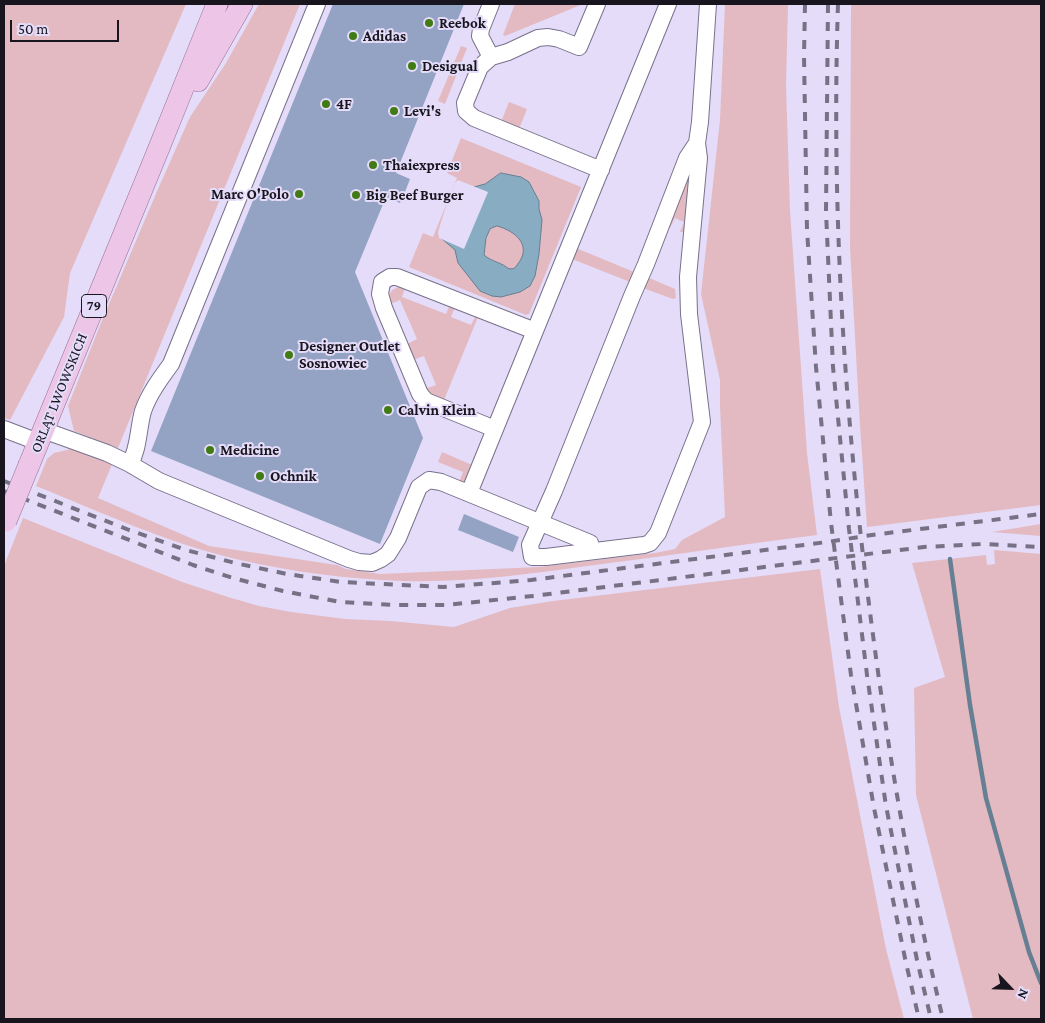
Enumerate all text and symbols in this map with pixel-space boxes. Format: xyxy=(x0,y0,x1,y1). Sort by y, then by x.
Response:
scale bar xyxy=(12,10,121,42)
place label: Reebok xyxy=(439,14,486,32)
marker: Reebok xyxy=(423,17,435,29)
text: 50 m xyxy=(18,21,48,37)
place label: Adidas xyxy=(363,27,406,45)
marker: Adidas xyxy=(347,30,359,42)
place label: Desigual xyxy=(422,57,478,75)
marker: Desigual xyxy=(406,60,418,72)
place label: 4F xyxy=(336,95,352,113)
marker: 4F xyxy=(320,98,332,110)
place label: Levi's xyxy=(404,102,441,120)
marker: Levi's xyxy=(388,105,400,117)
place label: Thaiexpress xyxy=(383,156,460,174)
marker: Thaiexpress xyxy=(367,159,379,171)
place label: Marc O'Polo xyxy=(211,185,289,203)
place label: Big Beef Burger xyxy=(366,186,464,204)
marker: Marc O'Polo xyxy=(293,188,305,200)
marker: Big Beef Burger xyxy=(350,189,362,201)
road number: 79 xyxy=(82,294,106,318)
street label: ORLĄT LWOWSKICH xyxy=(27,331,91,455)
place label: Designer Outlet Sosnowiec xyxy=(299,337,400,372)
marker: Designer Outlet Sosnowiec xyxy=(283,349,295,361)
place label: Calvin Klein xyxy=(398,401,476,419)
marker: Calvin Klein xyxy=(382,404,394,416)
place label: Medicine xyxy=(220,441,279,459)
marker: Medicine xyxy=(204,444,216,456)
place label: Ochnik xyxy=(270,467,317,485)
marker: Ochnik xyxy=(254,470,266,482)
north arrow xyxy=(985,963,1035,1013)
text: N xyxy=(1014,986,1033,1002)

